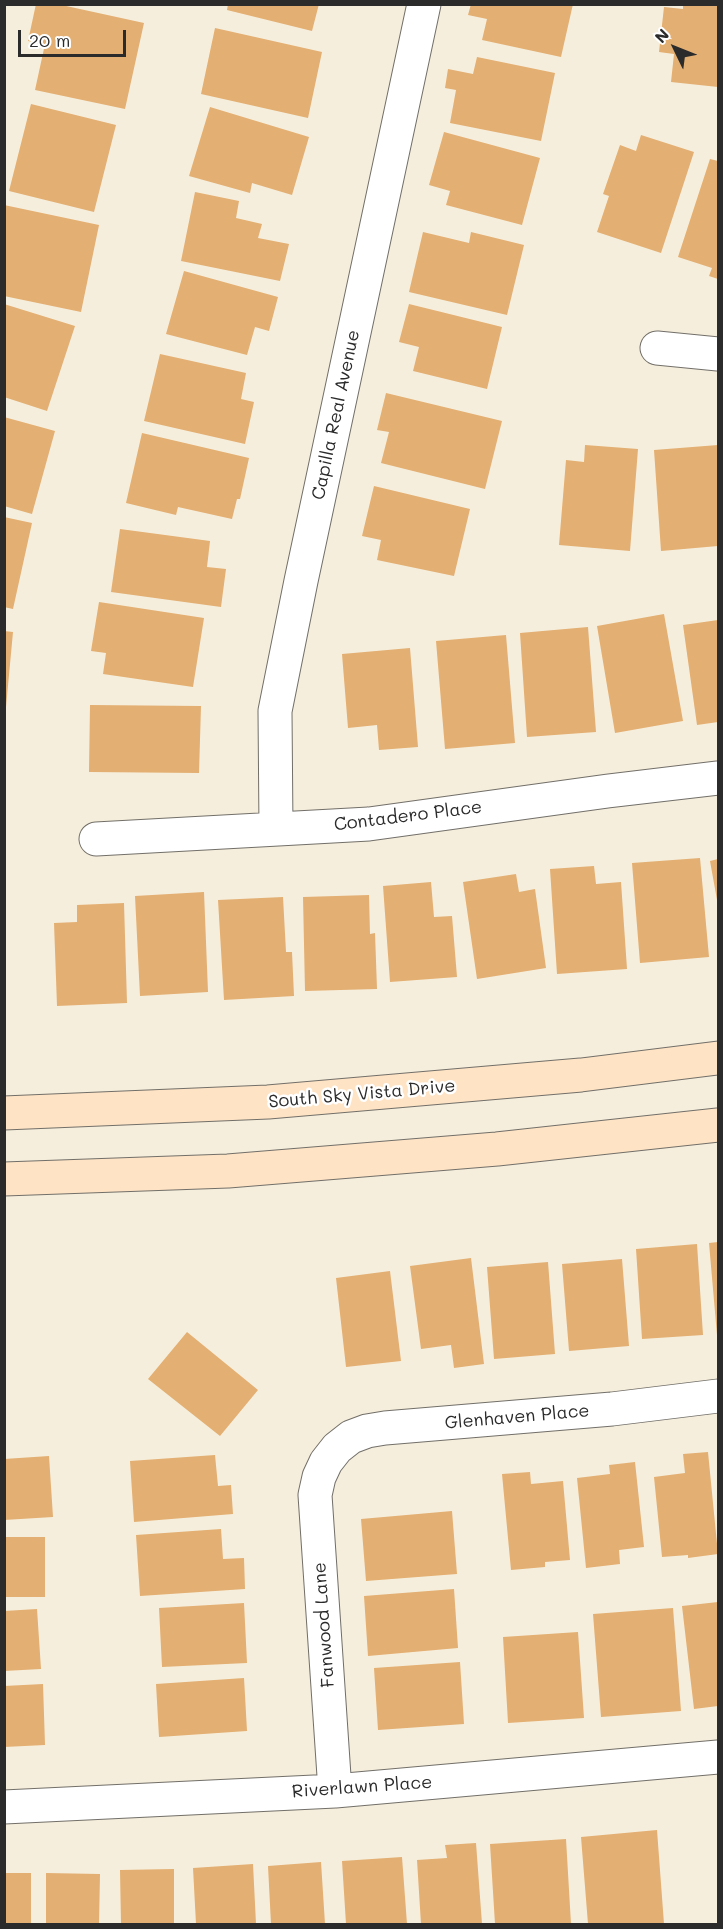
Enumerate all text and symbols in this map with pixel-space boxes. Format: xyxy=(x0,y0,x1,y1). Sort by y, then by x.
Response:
scale bar xyxy=(21,18,129,56)
north arrow xyxy=(645,18,705,78)
text: N xyxy=(650,24,673,47)
text: 20 m xyxy=(29,28,70,52)
street label: Capilla Real Avenue xyxy=(307,328,365,502)
street label: Contadero Place xyxy=(333,796,483,836)
street label: South Sky Vista Drive xyxy=(268,1075,456,1113)
street label: Glenhaven Place xyxy=(444,1400,590,1434)
street label: Fanwood Lane xyxy=(309,1562,339,1688)
street label: Riverlawn Place xyxy=(291,1771,433,1803)

